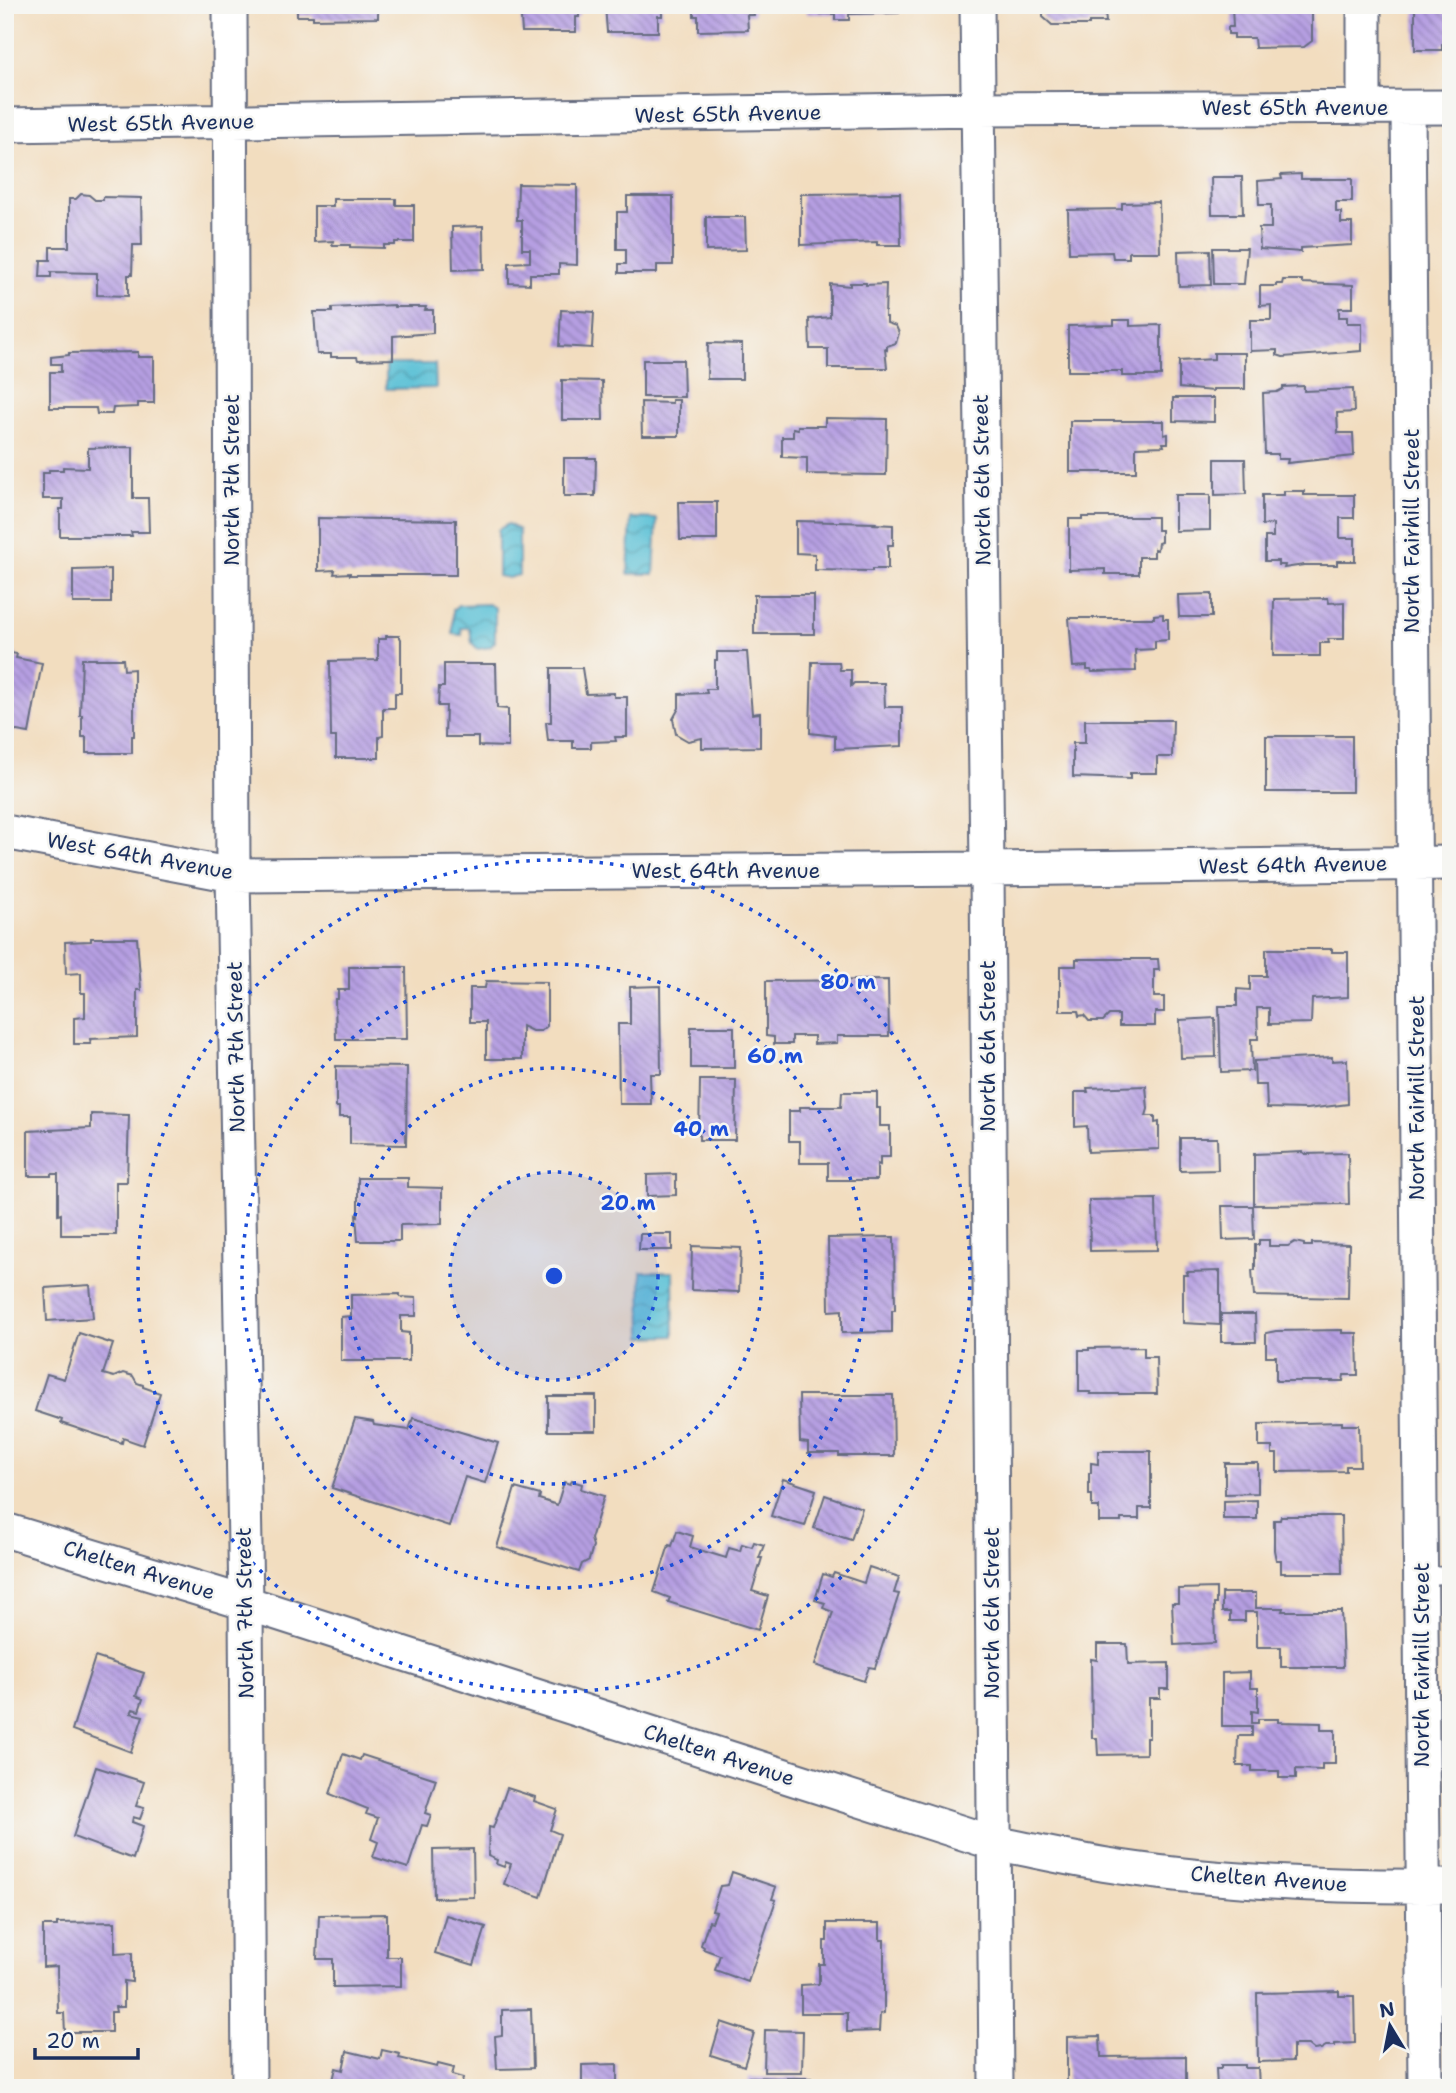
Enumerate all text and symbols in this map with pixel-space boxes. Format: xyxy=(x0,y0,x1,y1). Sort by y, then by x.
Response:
street label: West 65th Avenue xyxy=(1201,94,1389,122)
street label: West 65th Avenue xyxy=(634,98,822,130)
street label: West 65th Avenue xyxy=(67,107,255,139)
street label: North 7th Street xyxy=(218,394,246,566)
street label: North 6th Street xyxy=(967,394,997,566)
street label: North Fairhill Street xyxy=(1398,428,1426,634)
street label: West 64th Avenue xyxy=(44,826,236,886)
street label: West 64th Avenue xyxy=(1198,849,1388,881)
street label: West 64th Avenue xyxy=(631,857,821,885)
street label: North 6th Street xyxy=(974,960,1002,1132)
street label: North 7th Street xyxy=(221,961,251,1133)
text: 80 m xyxy=(820,968,876,996)
street label: North Fairhill Street xyxy=(1403,995,1431,1201)
text: 60 m xyxy=(747,1042,803,1070)
text: 40 m xyxy=(673,1115,729,1143)
text: 20 m xyxy=(600,1189,656,1217)
centre of rings xyxy=(542,1264,566,1288)
street label: North 7th Street xyxy=(230,1527,260,1699)
street label: North 6th Street xyxy=(978,1527,1006,1699)
street label: Chelten Avenue xyxy=(60,1534,218,1606)
street label: North Fairhill Street xyxy=(1408,1562,1436,1768)
street label: Chelten Avenue xyxy=(640,1717,798,1793)
street label: Chelten Avenue xyxy=(1189,1860,1349,1898)
north arrow xyxy=(1354,1992,1424,2062)
text: N xyxy=(1378,1996,1397,2023)
scale bar xyxy=(35,2016,138,2060)
text: 20 m xyxy=(46,2027,100,2055)

